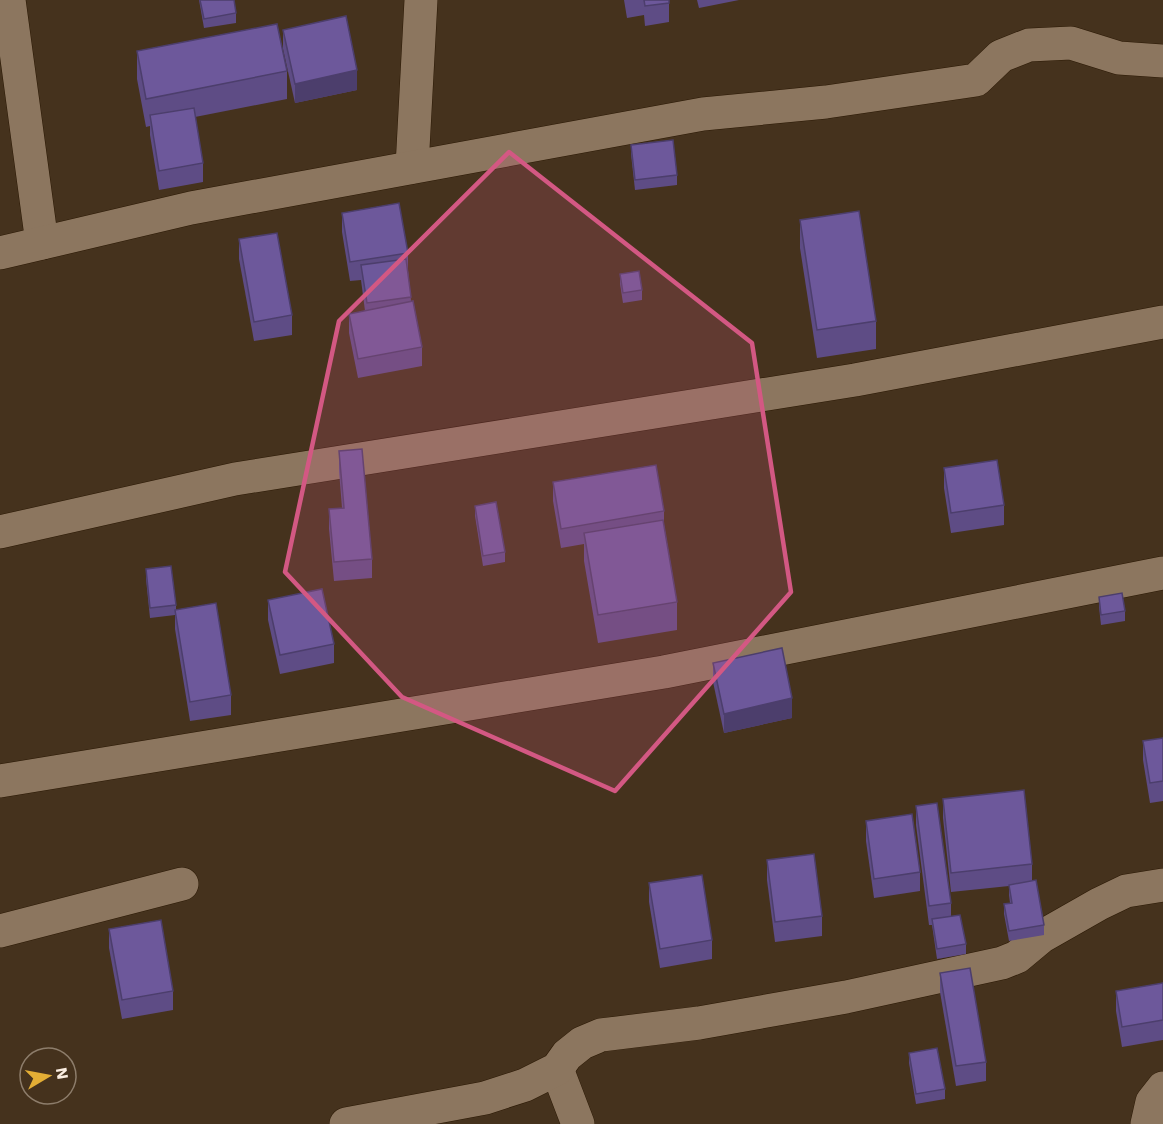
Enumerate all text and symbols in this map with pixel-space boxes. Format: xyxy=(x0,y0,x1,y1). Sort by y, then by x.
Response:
north arrow xyxy=(18,1046,78,1106)
text: N xyxy=(52,1066,73,1081)

